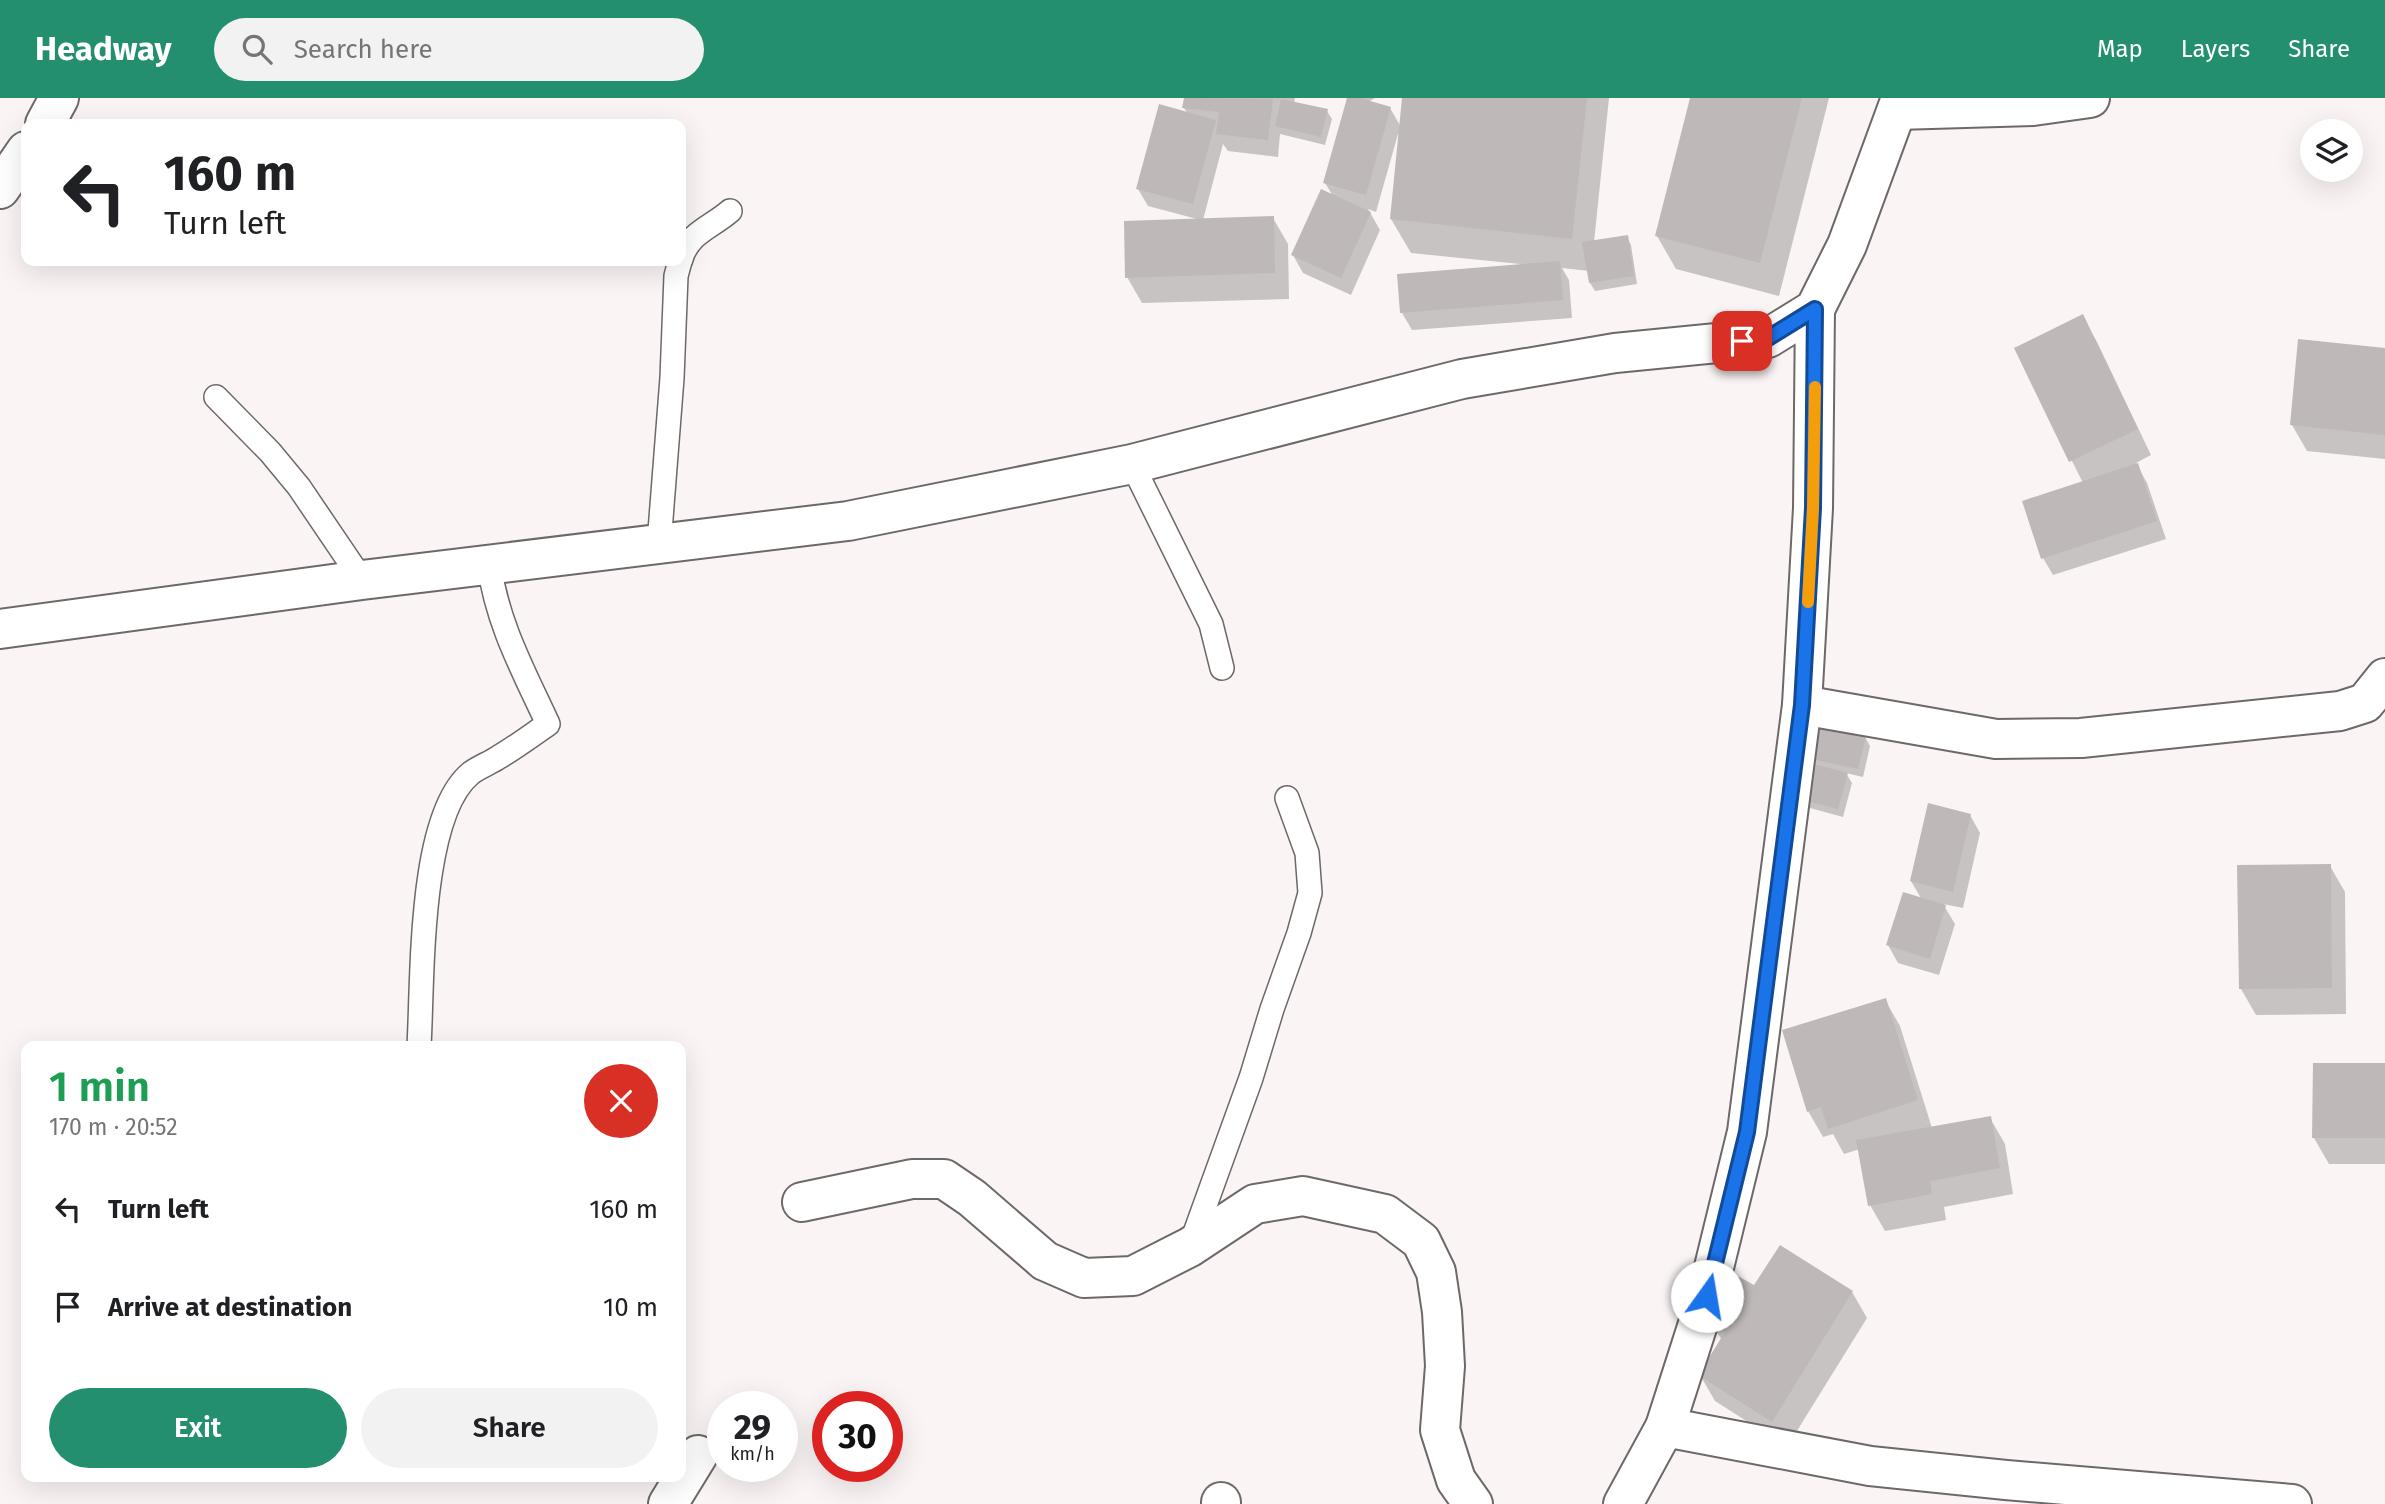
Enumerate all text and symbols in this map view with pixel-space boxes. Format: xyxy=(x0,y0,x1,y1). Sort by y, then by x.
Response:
search box xyxy=(214,18,704,81)
text: Headway xyxy=(35,29,172,69)
icon: search xyxy=(238,30,276,68)
text: Search here xyxy=(294,34,433,65)
text: Map xyxy=(2097,35,2143,63)
text: Layers xyxy=(2181,35,2250,63)
text: Share xyxy=(2288,35,2350,63)
map controls xyxy=(2300,119,2363,182)
button: layers xyxy=(2300,119,2363,182)
text: 160 m xyxy=(164,144,296,203)
icon: left xyxy=(49,147,140,238)
text: Turn left xyxy=(164,204,286,242)
pin xyxy=(1712,311,1772,371)
icon: arrive xyxy=(1723,322,1761,360)
text: 1 min xyxy=(49,1062,150,1112)
button: close xyxy=(584,1064,658,1138)
text: 170 m · 20:52 xyxy=(49,1113,178,1141)
icon: left xyxy=(49,1190,87,1228)
text: Turn left xyxy=(108,1194,209,1225)
text: 160 m xyxy=(589,1194,658,1225)
position arrow xyxy=(1670,1259,1744,1333)
icon: arrive xyxy=(49,1288,87,1326)
text: Arrive at destination xyxy=(108,1292,352,1323)
text: 10 m xyxy=(603,1292,658,1323)
button: Exit xyxy=(49,1388,347,1468)
button: Share xyxy=(361,1388,658,1468)
speed limit sign: 30 xyxy=(812,1391,903,1482)
text: 29 xyxy=(734,1406,771,1448)
text: km/h xyxy=(730,1443,775,1465)

